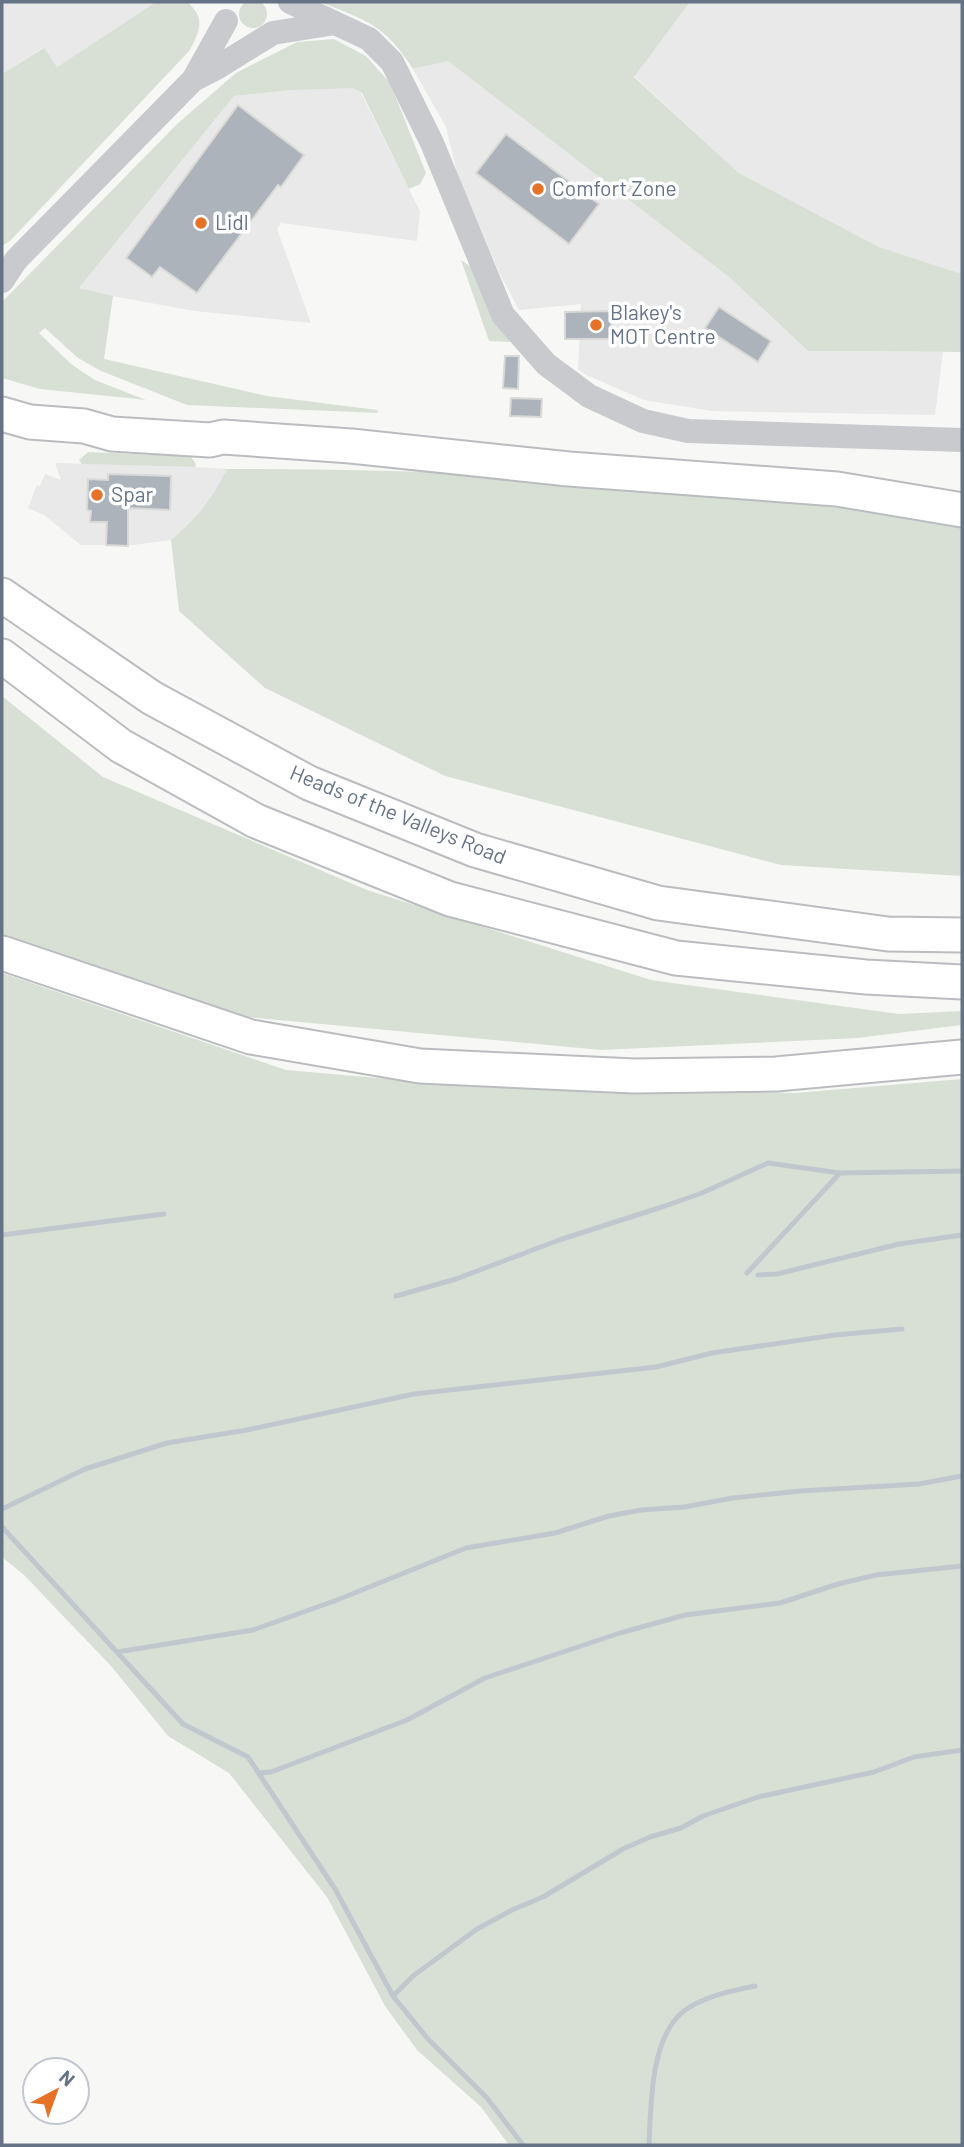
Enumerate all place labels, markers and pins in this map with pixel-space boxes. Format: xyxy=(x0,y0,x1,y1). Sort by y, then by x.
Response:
place label: Comfort Zone xyxy=(552,175,677,200)
marker: Comfort Zone xyxy=(530,181,546,197)
place label: Lidl xyxy=(215,209,249,234)
marker: Lidl xyxy=(193,215,209,231)
place label: Blakey's MOT Centre xyxy=(610,299,716,348)
marker: Blakey's MOT Centre xyxy=(588,317,604,333)
place label: Spar xyxy=(111,481,154,506)
marker: Spar xyxy=(89,487,105,503)

